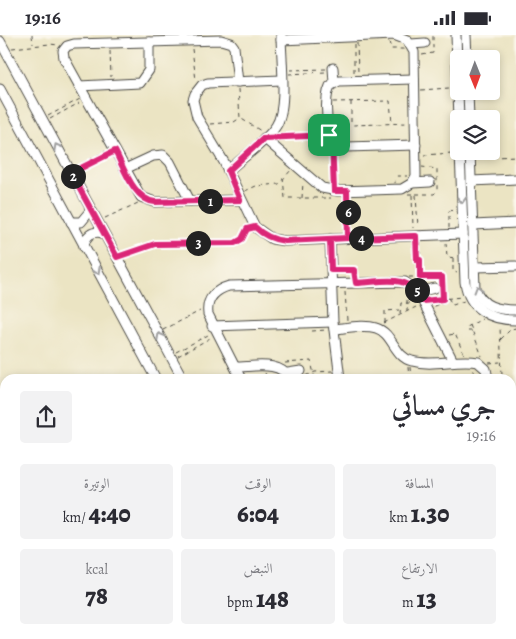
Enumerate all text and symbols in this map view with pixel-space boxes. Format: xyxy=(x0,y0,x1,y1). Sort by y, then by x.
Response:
text: 19:16 xyxy=(25,5,61,31)
north arrow xyxy=(450,50,500,100)
map controls xyxy=(450,50,500,160)
button: layers xyxy=(450,110,500,160)
pin xyxy=(308,114,350,156)
icon: arrive xyxy=(315,121,343,149)
one-way arrow xyxy=(53,143,63,152)
pin: 2 xyxy=(60,163,86,189)
text: 2 xyxy=(70,167,77,186)
pin: 1 xyxy=(198,189,222,213)
text: 1 xyxy=(208,192,213,211)
one-way arrow xyxy=(457,196,467,204)
pin: 6 xyxy=(336,199,360,225)
text: 6 xyxy=(345,203,352,222)
pin: 4 xyxy=(348,225,374,251)
text: 4 xyxy=(358,229,365,248)
pin: 3 xyxy=(186,231,210,255)
text: 3 xyxy=(195,234,202,253)
one-way arrow xyxy=(91,265,101,274)
pin: 5 xyxy=(404,277,430,303)
text: 5 xyxy=(415,281,420,300)
one-way arrow xyxy=(473,286,483,294)
one-way arrow xyxy=(156,332,166,341)
text: جري مسائي xyxy=(392,387,496,425)
button: share xyxy=(20,391,72,443)
text: 19:16 xyxy=(467,425,496,447)
text: الوتيرة xyxy=(84,474,110,493)
text: الوقت xyxy=(245,474,271,493)
text: المسافة xyxy=(405,474,434,493)
text: 4:40 xyxy=(89,497,131,531)
text: 6:04 xyxy=(237,497,279,531)
text: 1.30 xyxy=(411,497,449,531)
text: /km xyxy=(63,508,89,527)
text: km xyxy=(389,508,411,527)
text: النبض xyxy=(244,559,272,578)
text: الارتفاع xyxy=(401,559,438,578)
text: kcal xyxy=(85,560,108,579)
text: 78 xyxy=(85,579,108,613)
text: 148 xyxy=(256,582,289,616)
text: 13 xyxy=(417,582,437,616)
text: bpm xyxy=(227,593,256,612)
text: m xyxy=(402,593,417,612)

